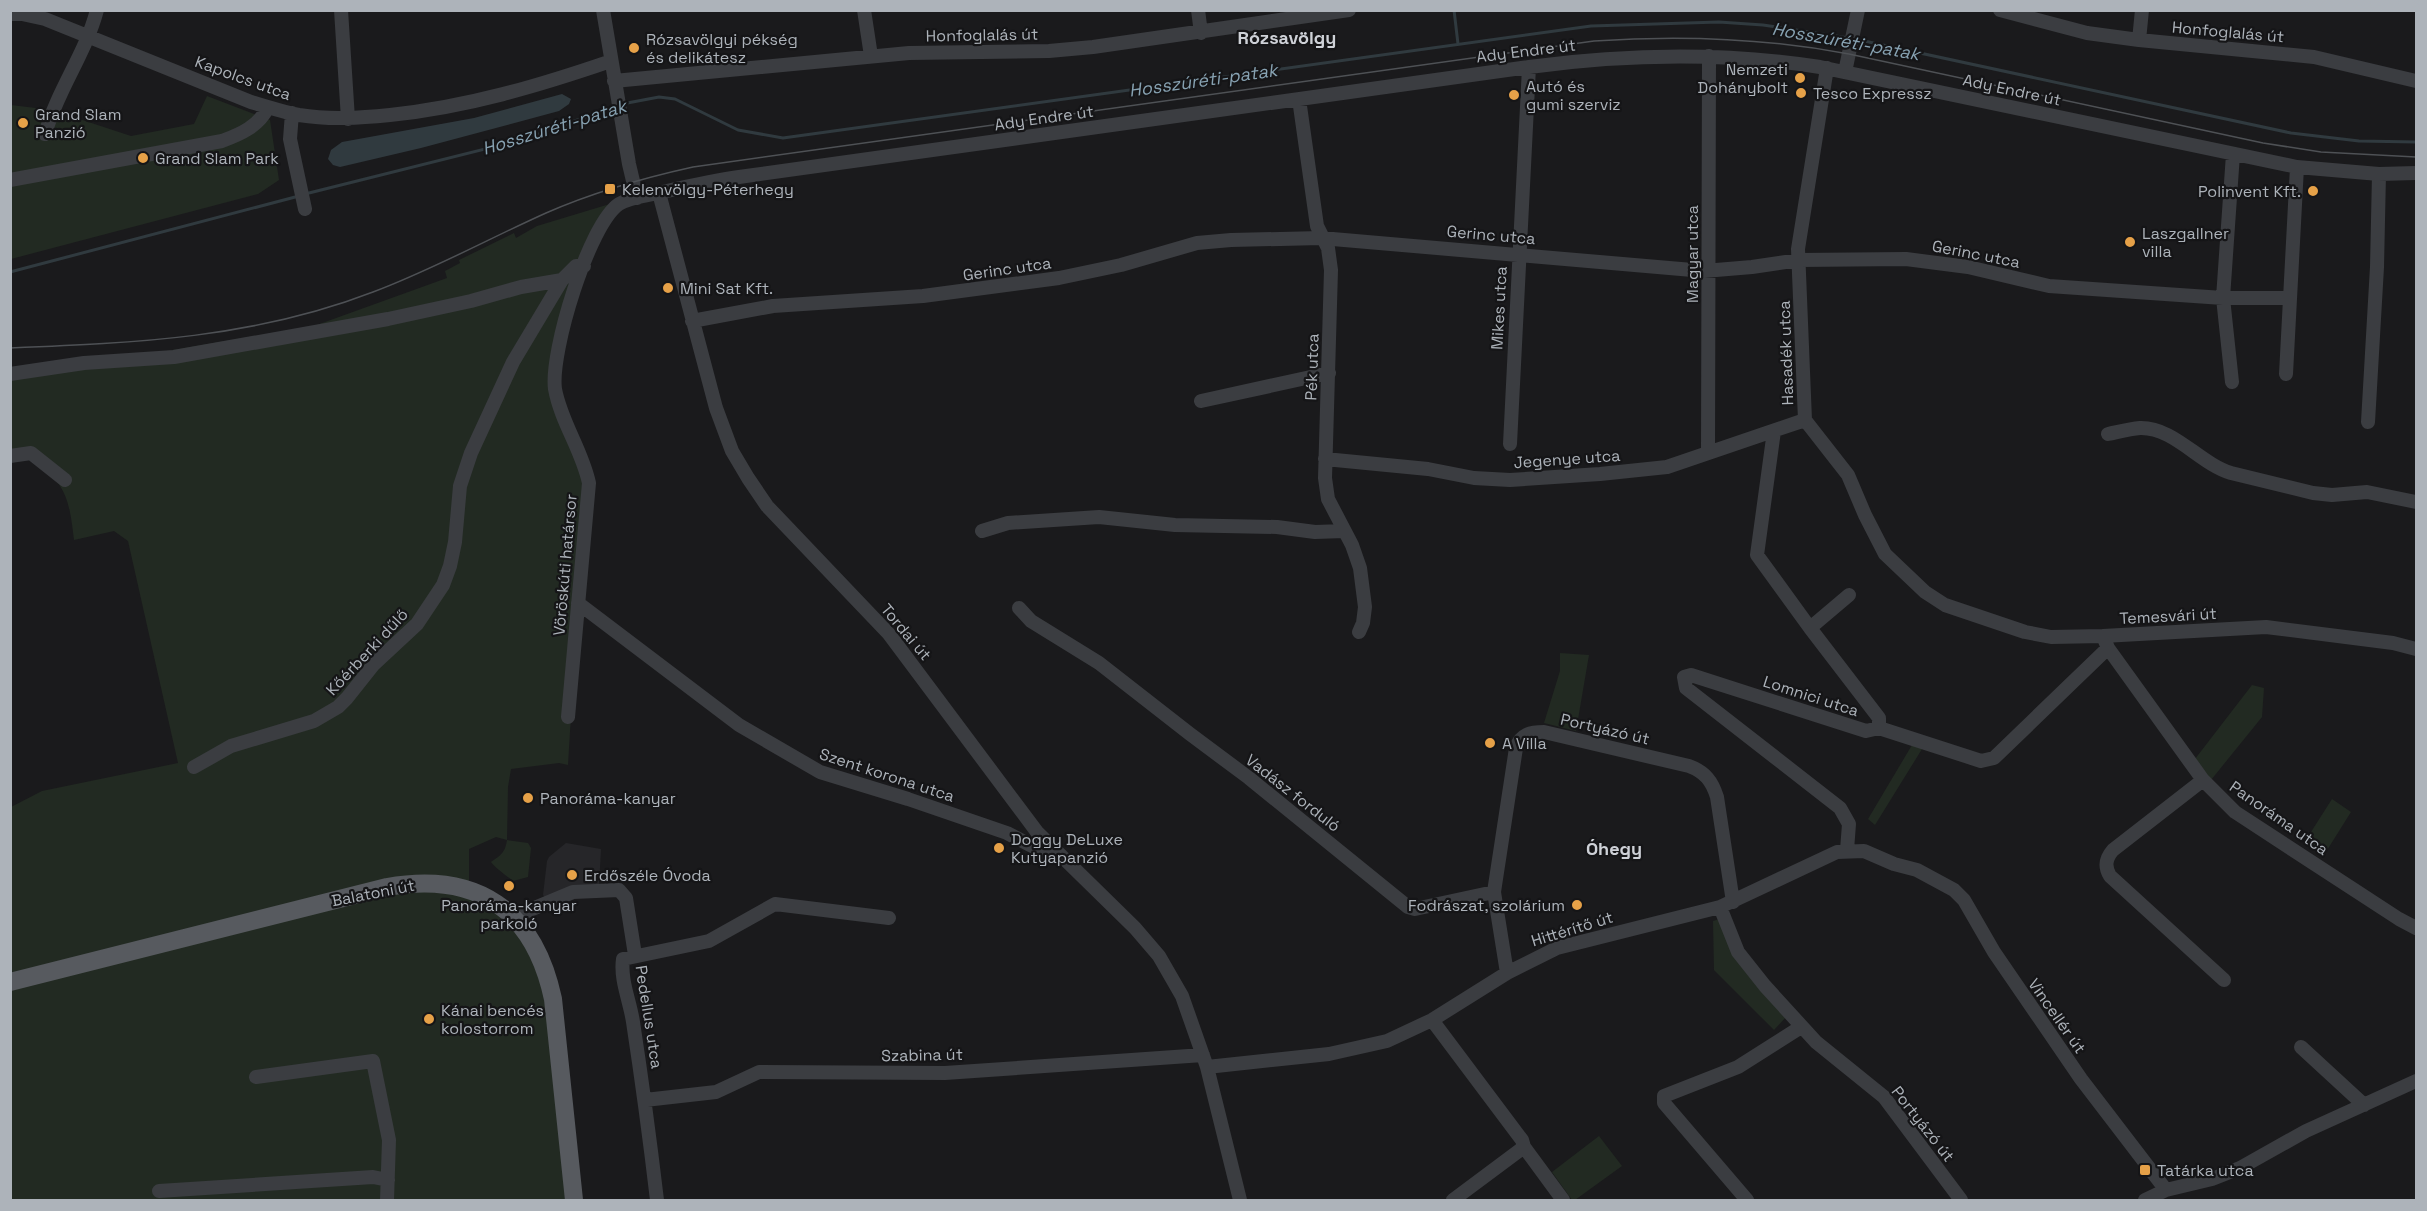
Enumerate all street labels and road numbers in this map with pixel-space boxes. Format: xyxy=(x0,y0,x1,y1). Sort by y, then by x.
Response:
street label: Honfoglalás út xyxy=(2171,17,2285,47)
street label: Honfoglalás út xyxy=(925,24,1039,46)
street label: Ady Endre út xyxy=(1475,34,1577,68)
street label: Kapolcs utca xyxy=(192,51,294,105)
street label: Ady Endre út xyxy=(1961,69,2063,111)
street label: Ady Endre út xyxy=(993,101,1095,135)
street label: Magyar utca xyxy=(1682,205,1703,303)
street label: Gerinc utca xyxy=(1446,221,1536,249)
street label: Gerinc utca xyxy=(1930,235,2022,273)
street label: Gerinc utca xyxy=(961,252,1053,286)
street label: Mikes utca xyxy=(1486,266,1512,350)
street label: Hasadék utca xyxy=(1774,300,1798,406)
street label: Pék utca xyxy=(1300,333,1324,401)
street label: Jegenye utca xyxy=(1513,445,1621,473)
street label: Vöröskúti határsor xyxy=(548,493,582,637)
street label: Tordai út xyxy=(876,599,936,665)
street label: Temesvári út xyxy=(2119,603,2217,629)
street label: Kőérberki dűlő xyxy=(321,604,413,700)
street label: Lomnici utca xyxy=(1761,671,1861,721)
street label: Portyázó út xyxy=(1558,709,1652,749)
street label: Szent korona utca xyxy=(817,743,957,807)
street label: Vadász forduló xyxy=(1241,749,1345,837)
street label: Panoráma utca xyxy=(2225,776,2333,860)
street label: Balatoni út xyxy=(330,875,416,911)
street label: Hittérítő út xyxy=(1528,907,1616,951)
street label: Pedellus utca xyxy=(630,964,668,1070)
street label: Vincellér út xyxy=(2023,974,2091,1058)
street label: Szabina út xyxy=(881,1044,963,1066)
street label: Portyázó út xyxy=(1887,1082,1959,1166)

